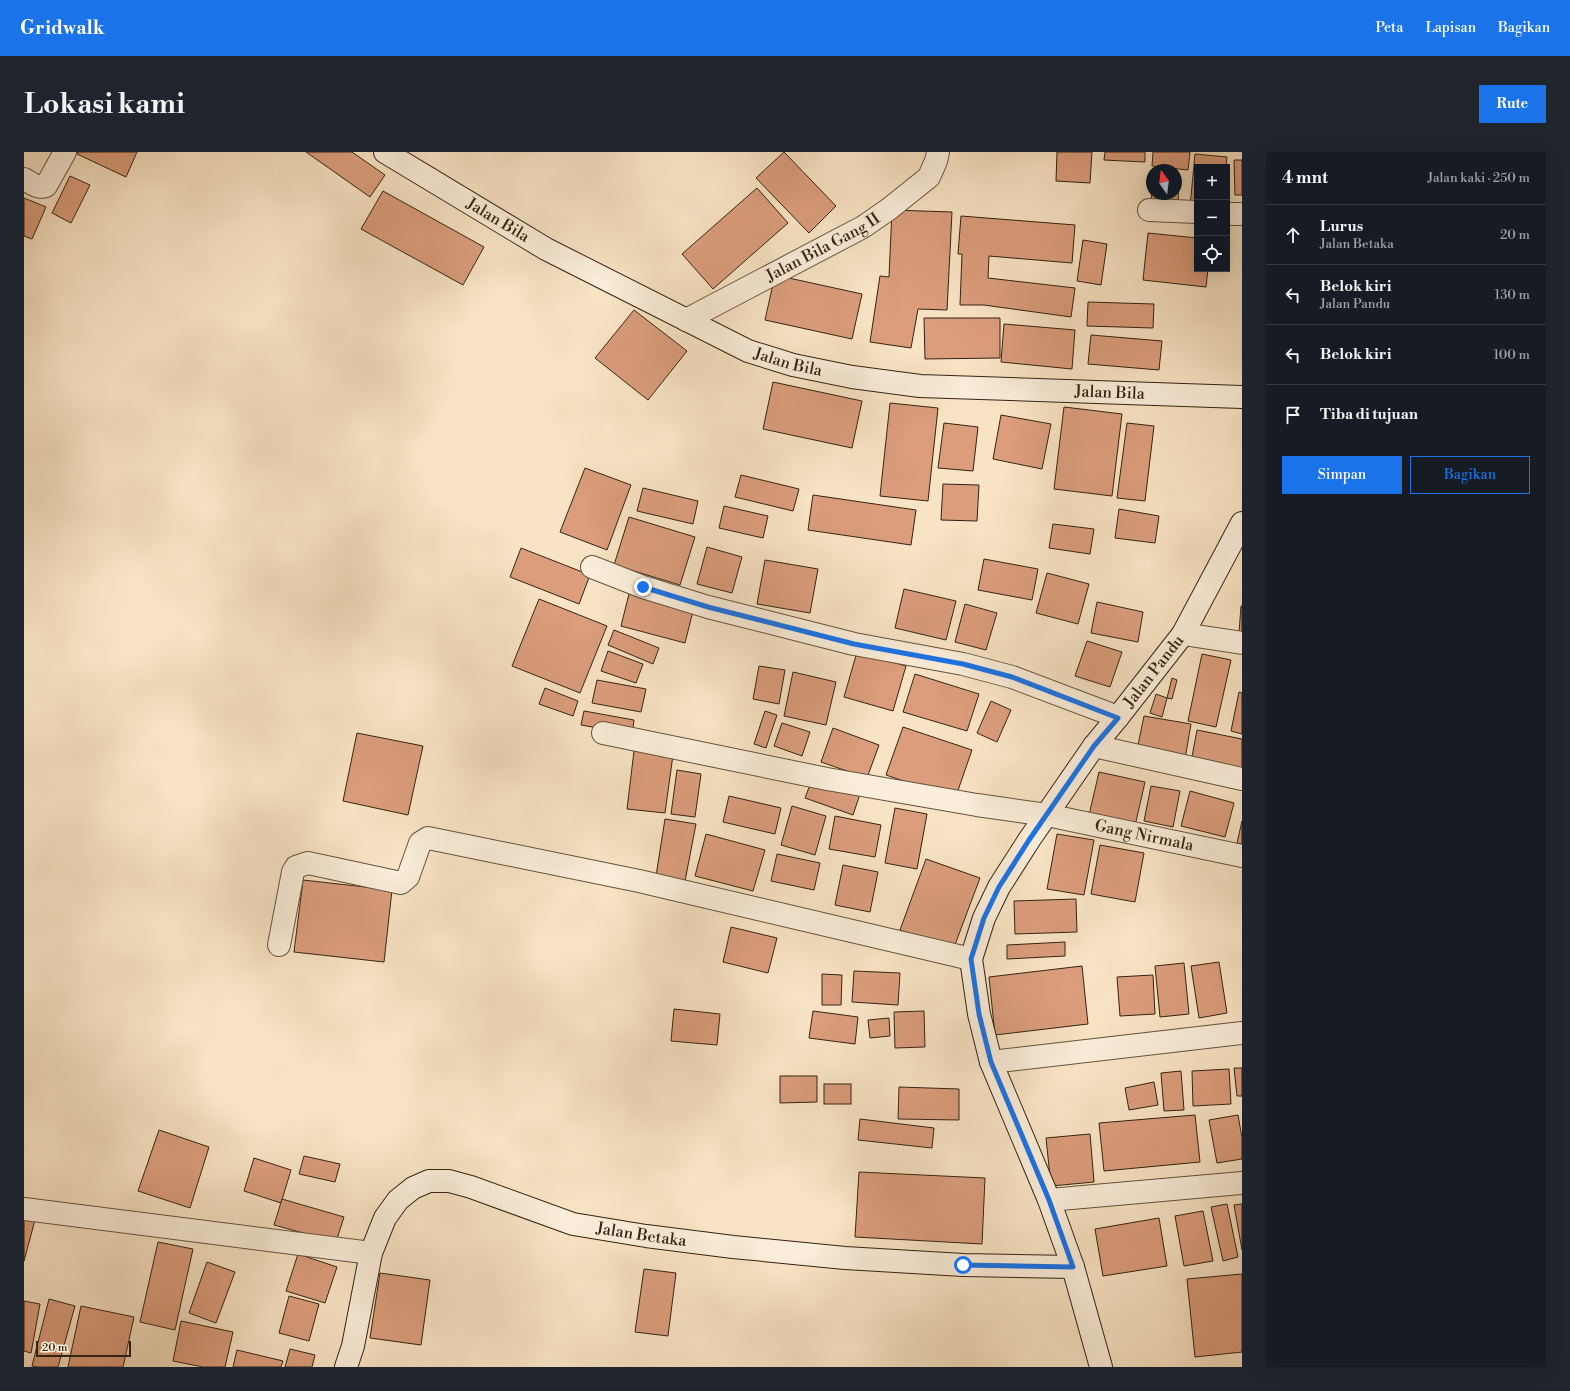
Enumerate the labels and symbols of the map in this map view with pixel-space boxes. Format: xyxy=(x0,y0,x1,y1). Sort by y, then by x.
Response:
north arrow xyxy=(1146,164,1182,200)
street label: Jalan Bila xyxy=(462,193,534,247)
street label: Jalan Bila Gang II xyxy=(762,208,884,287)
street label: Jalan Bila xyxy=(751,343,825,381)
street label: Jalan Bila xyxy=(1073,381,1146,404)
route end xyxy=(634,578,652,596)
street label: Jalan Pandu xyxy=(1119,631,1188,712)
street label: Gang Nirmala xyxy=(1093,815,1196,856)
street label: Jalan Betaka xyxy=(594,1218,689,1251)
route start xyxy=(954,1256,972,1274)
scale bar xyxy=(36,1339,131,1358)

